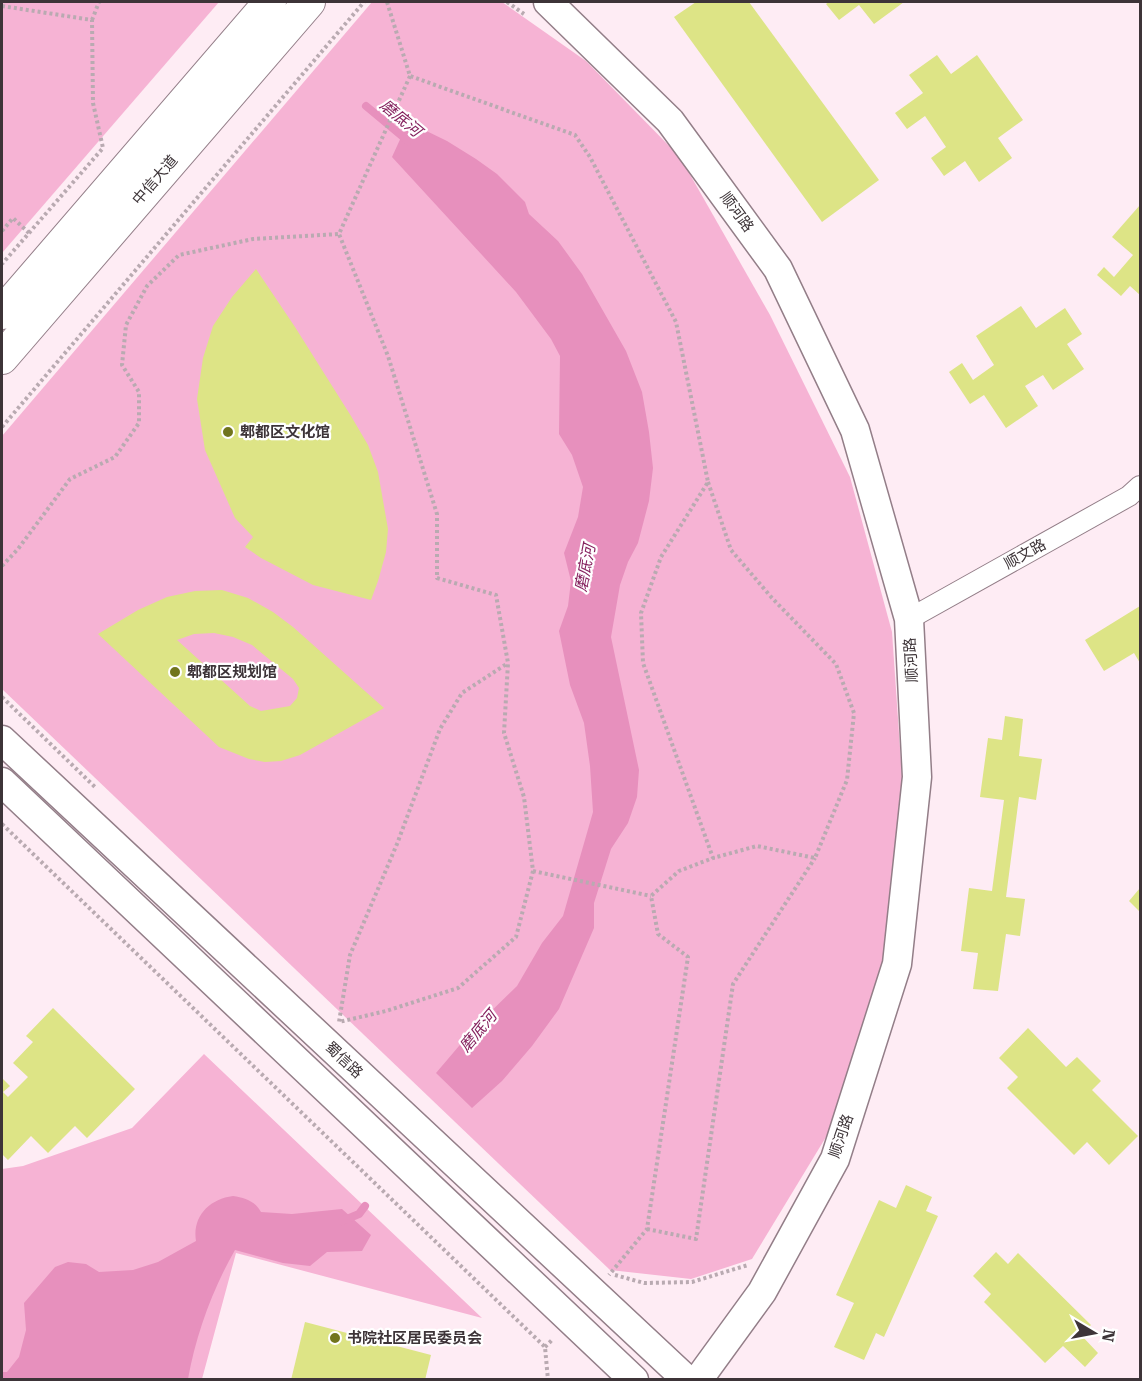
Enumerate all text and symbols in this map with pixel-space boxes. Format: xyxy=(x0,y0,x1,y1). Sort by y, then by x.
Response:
water label: 磨底河 xyxy=(377,95,428,143)
street label: 中信大道 xyxy=(129,151,181,209)
street label: 顺河路 xyxy=(716,189,758,235)
place label: 郫都区文化馆 xyxy=(240,423,330,441)
marker: 郫都区文化馆 xyxy=(221,425,235,439)
street label: 顺文路 xyxy=(1001,535,1049,573)
water label: 磨底河 xyxy=(571,540,599,593)
street label: 顺河路 xyxy=(901,637,921,683)
place label: 郫都区规划馆 xyxy=(187,663,277,681)
marker: 郫都区规划馆 xyxy=(168,665,182,679)
water label: 磨底河 xyxy=(455,1004,503,1055)
street label: 蜀信路 xyxy=(321,1038,367,1082)
street label: 顺河路 xyxy=(825,1112,857,1160)
north arrow xyxy=(1064,1303,1124,1363)
text: N xyxy=(1098,1328,1119,1343)
place label: 书院社区居民委员会 xyxy=(347,1329,482,1347)
marker: 书院社区居民委员会 xyxy=(328,1331,342,1345)

